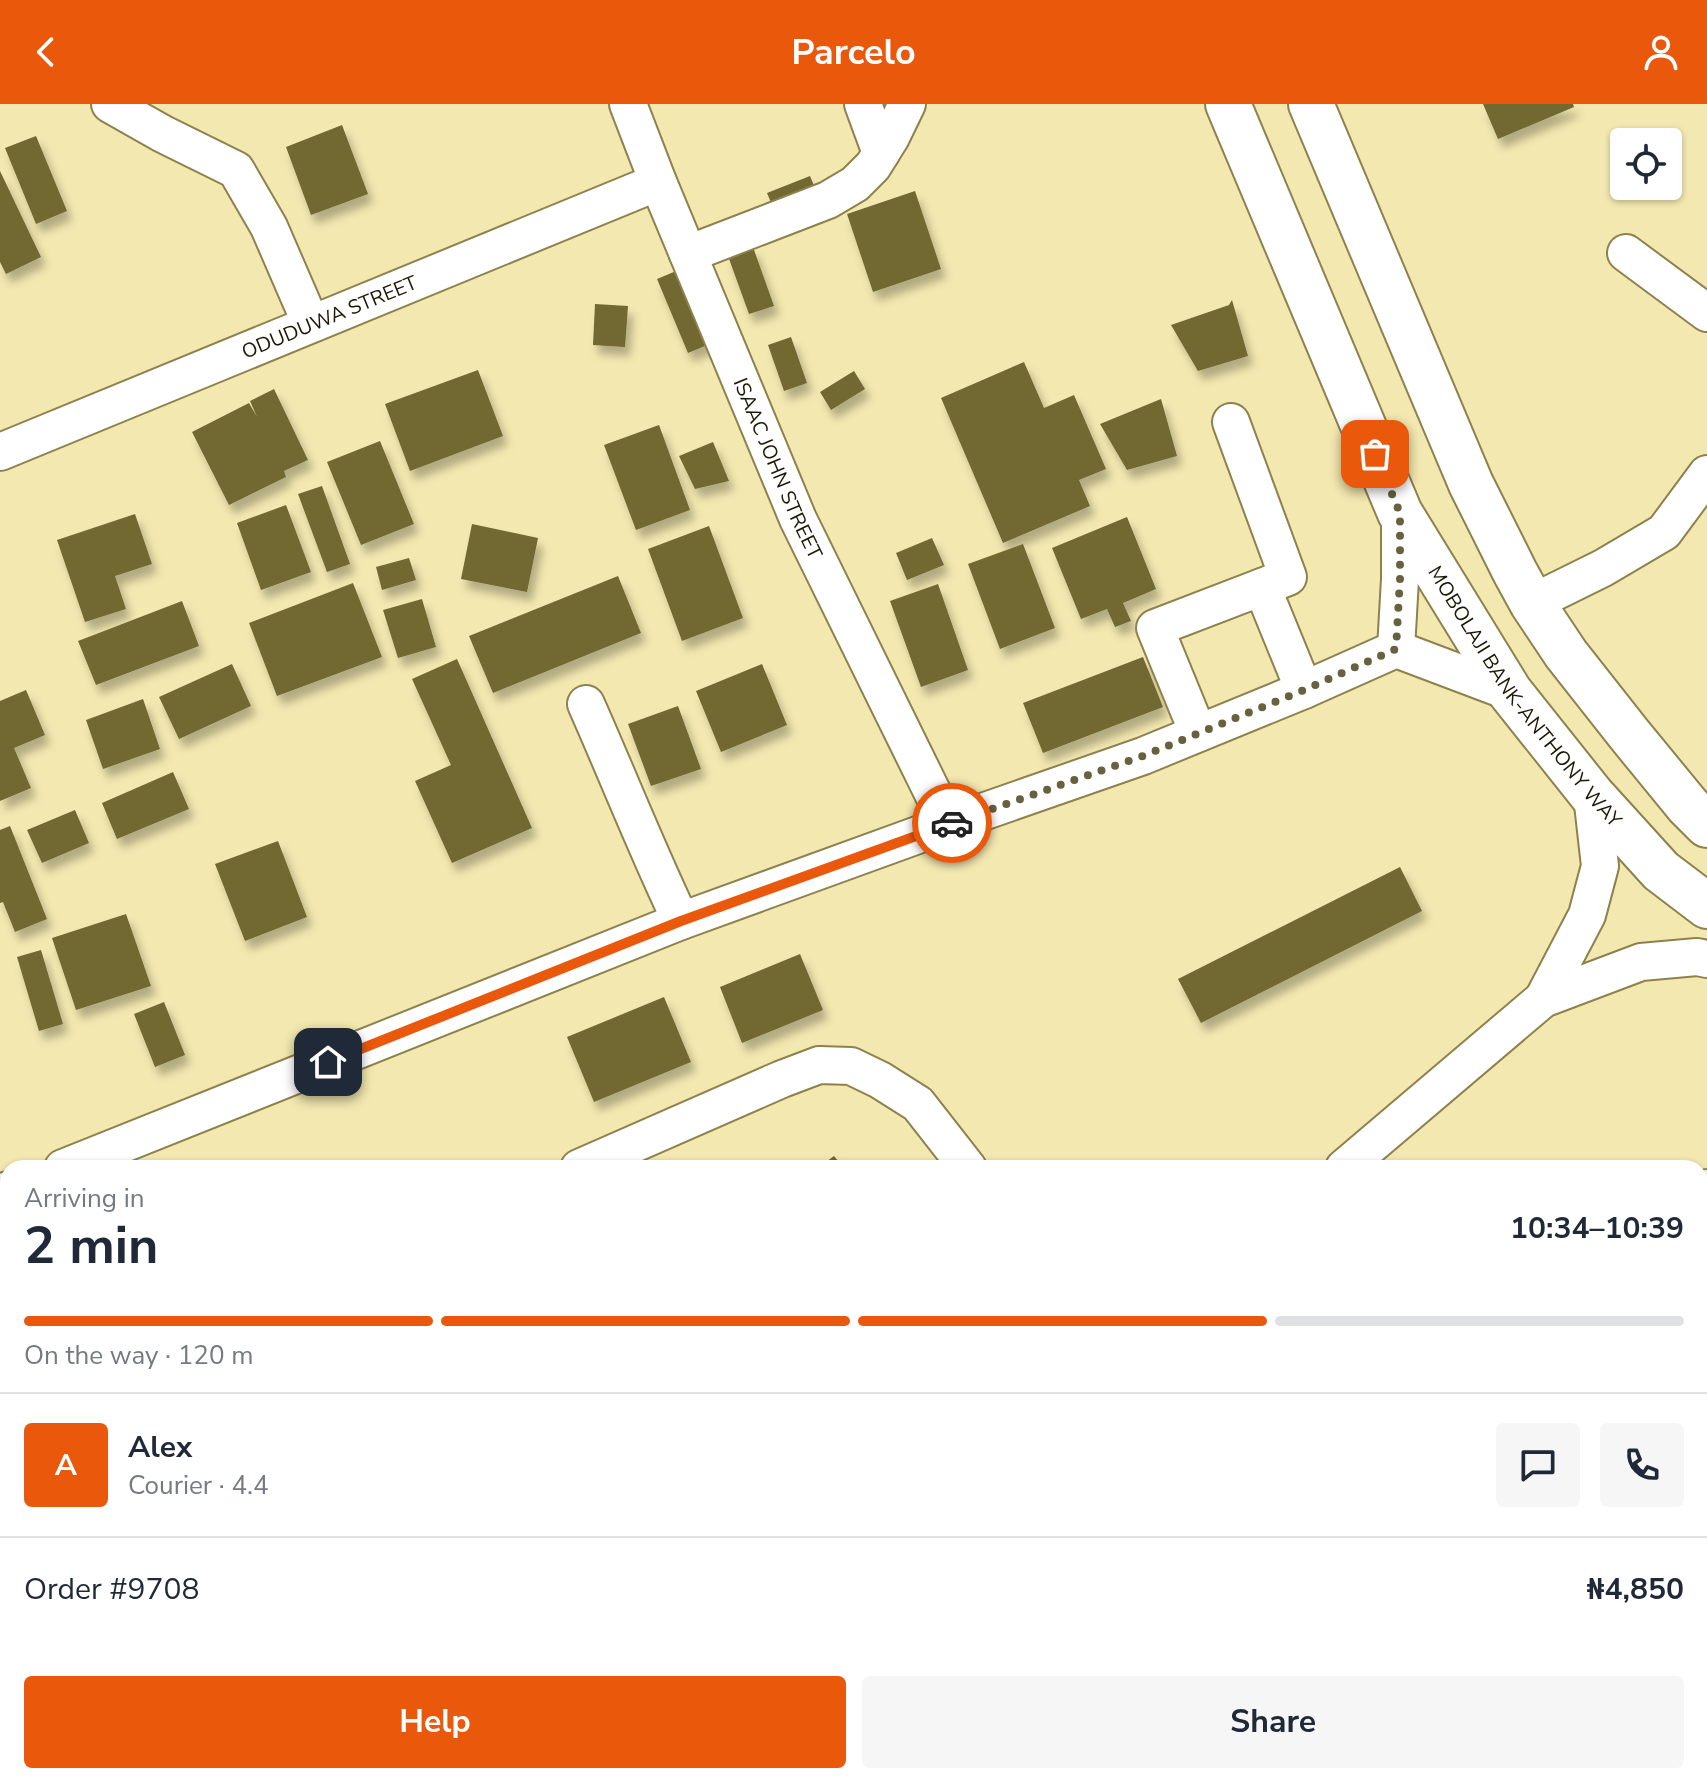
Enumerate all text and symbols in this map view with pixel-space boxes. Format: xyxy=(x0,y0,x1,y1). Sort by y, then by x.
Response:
text: Parcelo xyxy=(791,28,916,77)
icon: back xyxy=(24,30,68,74)
icon: person xyxy=(1639,30,1683,74)
map controls xyxy=(1610,128,1682,200)
button: locate xyxy=(1610,128,1682,200)
street label: ODUDUWA STREET xyxy=(238,269,421,365)
street label: ISAAC JOHN STREET xyxy=(727,374,829,563)
pin xyxy=(1341,420,1409,488)
icon: bag xyxy=(1353,432,1397,476)
street label: MOBOLAJI BANK-ANTHONY WAY xyxy=(1422,561,1629,834)
courier xyxy=(912,783,992,863)
icon: car xyxy=(930,801,974,845)
pin xyxy=(294,1028,362,1096)
icon: home xyxy=(306,1040,350,1084)
text: Arriving in xyxy=(24,1181,145,1216)
text: 10:34–10:39 xyxy=(1510,1208,1684,1249)
text: 2 min xyxy=(24,1210,159,1281)
text: On the way · 120 m xyxy=(24,1338,253,1373)
button: chat xyxy=(1496,1423,1580,1507)
button: phone xyxy=(1600,1423,1684,1507)
text: Alex xyxy=(128,1427,192,1468)
text: A xyxy=(55,1445,77,1486)
text: Courier · 4.4 xyxy=(128,1468,269,1503)
text: Order #9708 xyxy=(24,1569,199,1610)
text: ₦4,850 xyxy=(1587,1569,1684,1610)
button: Help xyxy=(24,1676,846,1768)
button: Share xyxy=(862,1676,1684,1768)

